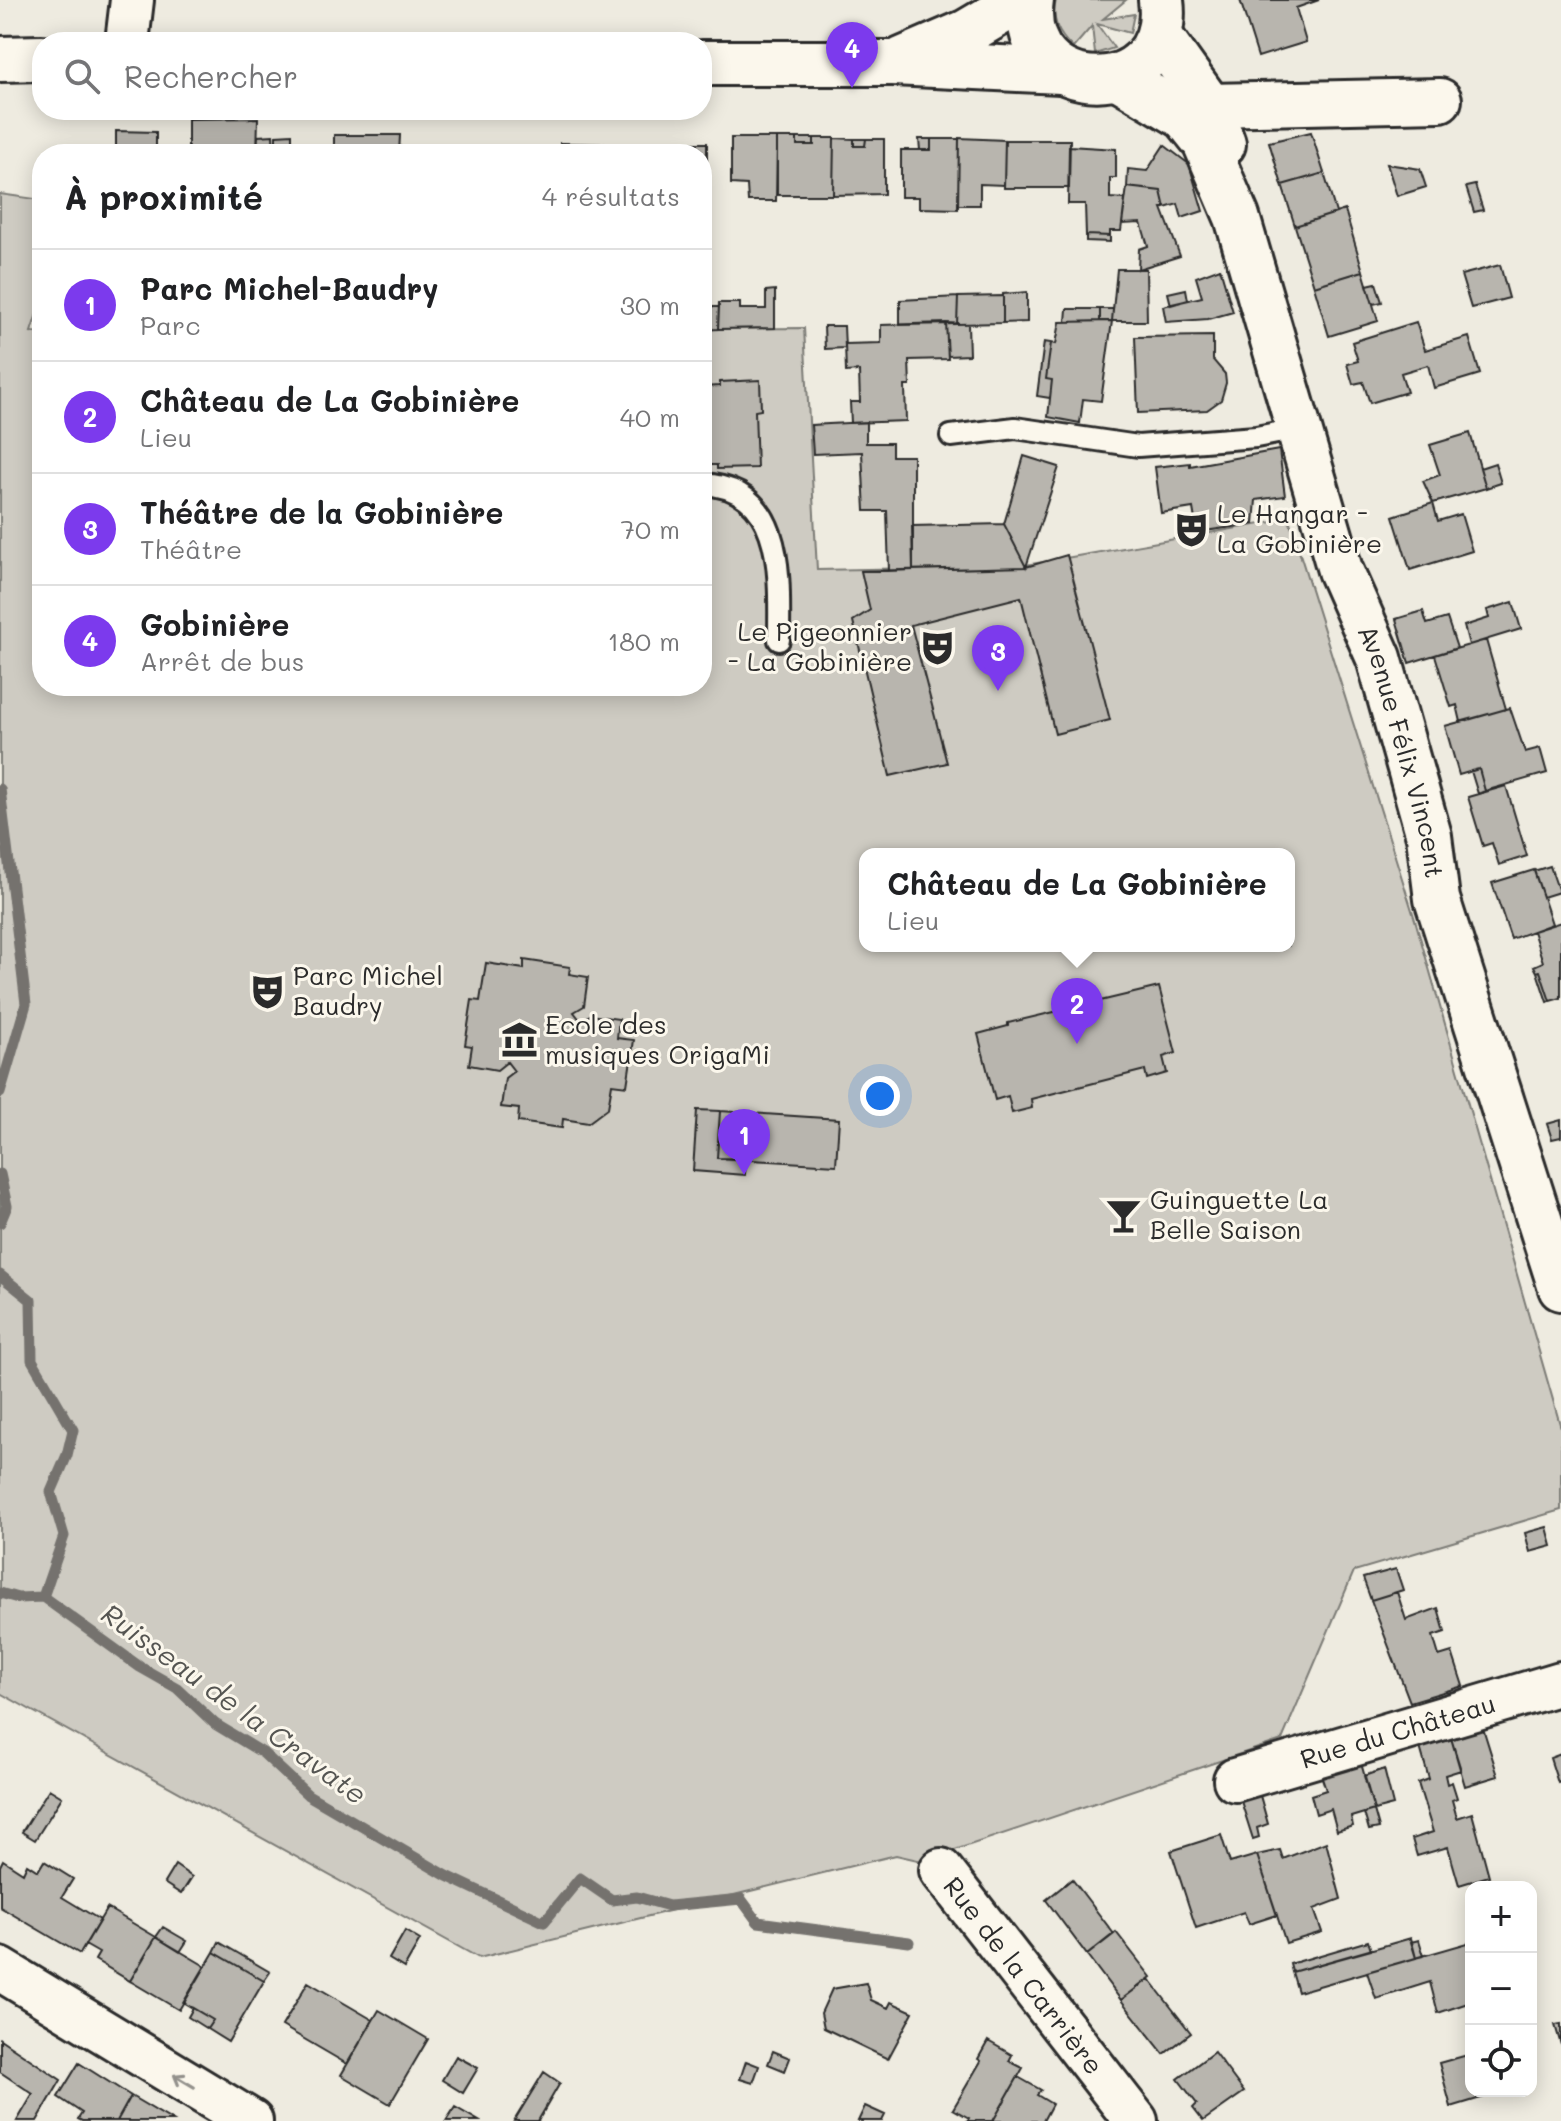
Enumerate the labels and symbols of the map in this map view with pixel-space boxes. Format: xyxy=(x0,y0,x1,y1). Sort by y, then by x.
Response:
pin: 4 xyxy=(826,22,878,88)
place label: Le Hangar - La Gobinière xyxy=(1217,496,1382,560)
theatre icon: Le Hangar - La Gobinière xyxy=(1172,510,1210,548)
place label: Le Pigeonnier - La Gobinière xyxy=(728,614,912,678)
street label: Avenue Félix Vincent xyxy=(1350,619,1452,880)
pin: 3 xyxy=(972,625,1024,691)
theatre icon: Le Pigeonnier - La Gobinière xyxy=(919,628,957,666)
place label: Parc Michel Baudry xyxy=(293,958,443,1022)
theatre icon: Parc Michel Baudry xyxy=(248,972,286,1010)
pin: 2 xyxy=(1051,978,1103,1044)
place label: Ecole des musiques OrigaMi xyxy=(545,1007,770,1071)
museum icon: Ecole des musiques OrigaMi xyxy=(500,1021,538,1059)
your location xyxy=(860,1076,900,1116)
pin: 1 xyxy=(718,1109,770,1175)
place label: Guinguette La Belle Saison xyxy=(1150,1182,1328,1246)
bar icon: Guinguette La Belle Saison xyxy=(1105,1196,1143,1234)
water label: Ruisseau de la Cravate xyxy=(95,1595,374,1812)
street label: Rue du Château xyxy=(1296,1685,1499,1776)
street label: Rue de la Carrière xyxy=(936,1869,1112,2081)
one-way arrow xyxy=(173,2072,196,2088)

